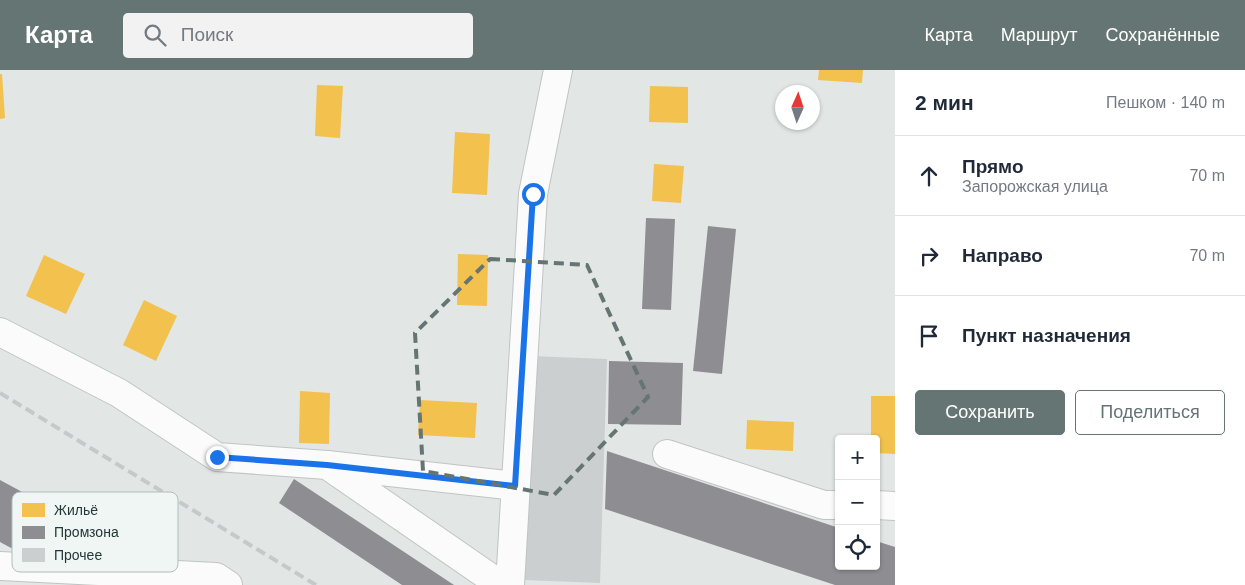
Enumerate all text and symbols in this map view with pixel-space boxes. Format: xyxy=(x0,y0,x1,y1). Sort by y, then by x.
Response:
search box xyxy=(123,13,473,58)
text: Карта xyxy=(25,21,93,48)
icon: search xyxy=(141,21,169,49)
text: Поиск xyxy=(181,24,233,45)
text: Карта xyxy=(925,25,973,45)
text: Маршрут xyxy=(1001,25,1077,45)
text: Сохранённые xyxy=(1105,25,1220,45)
north arrow xyxy=(775,85,820,130)
text: 2 мин xyxy=(915,91,974,114)
text: Пешком · 140 m xyxy=(1106,94,1225,111)
text: Прямо xyxy=(962,156,1024,177)
icon: ahead xyxy=(915,162,943,190)
text: 70 m xyxy=(1189,167,1225,184)
text: Запорожская улица xyxy=(962,178,1108,195)
route start xyxy=(522,183,545,206)
icon: right xyxy=(915,242,943,270)
text: Направо xyxy=(962,245,1043,266)
text: 70 m xyxy=(1189,247,1225,264)
icon: arrive xyxy=(915,322,943,350)
text: Пункт назначения xyxy=(962,325,1131,346)
button: Сохранить xyxy=(915,390,1065,435)
button: Поделиться xyxy=(1075,390,1225,435)
map controls xyxy=(835,435,880,570)
button: + xyxy=(835,435,880,480)
route end xyxy=(206,446,229,469)
button: − xyxy=(835,480,880,525)
legend xyxy=(12,492,178,572)
text: Жильё xyxy=(54,502,98,518)
text: Промзона xyxy=(54,524,119,540)
button: locate xyxy=(835,525,880,570)
text: Прочее xyxy=(54,547,102,563)

